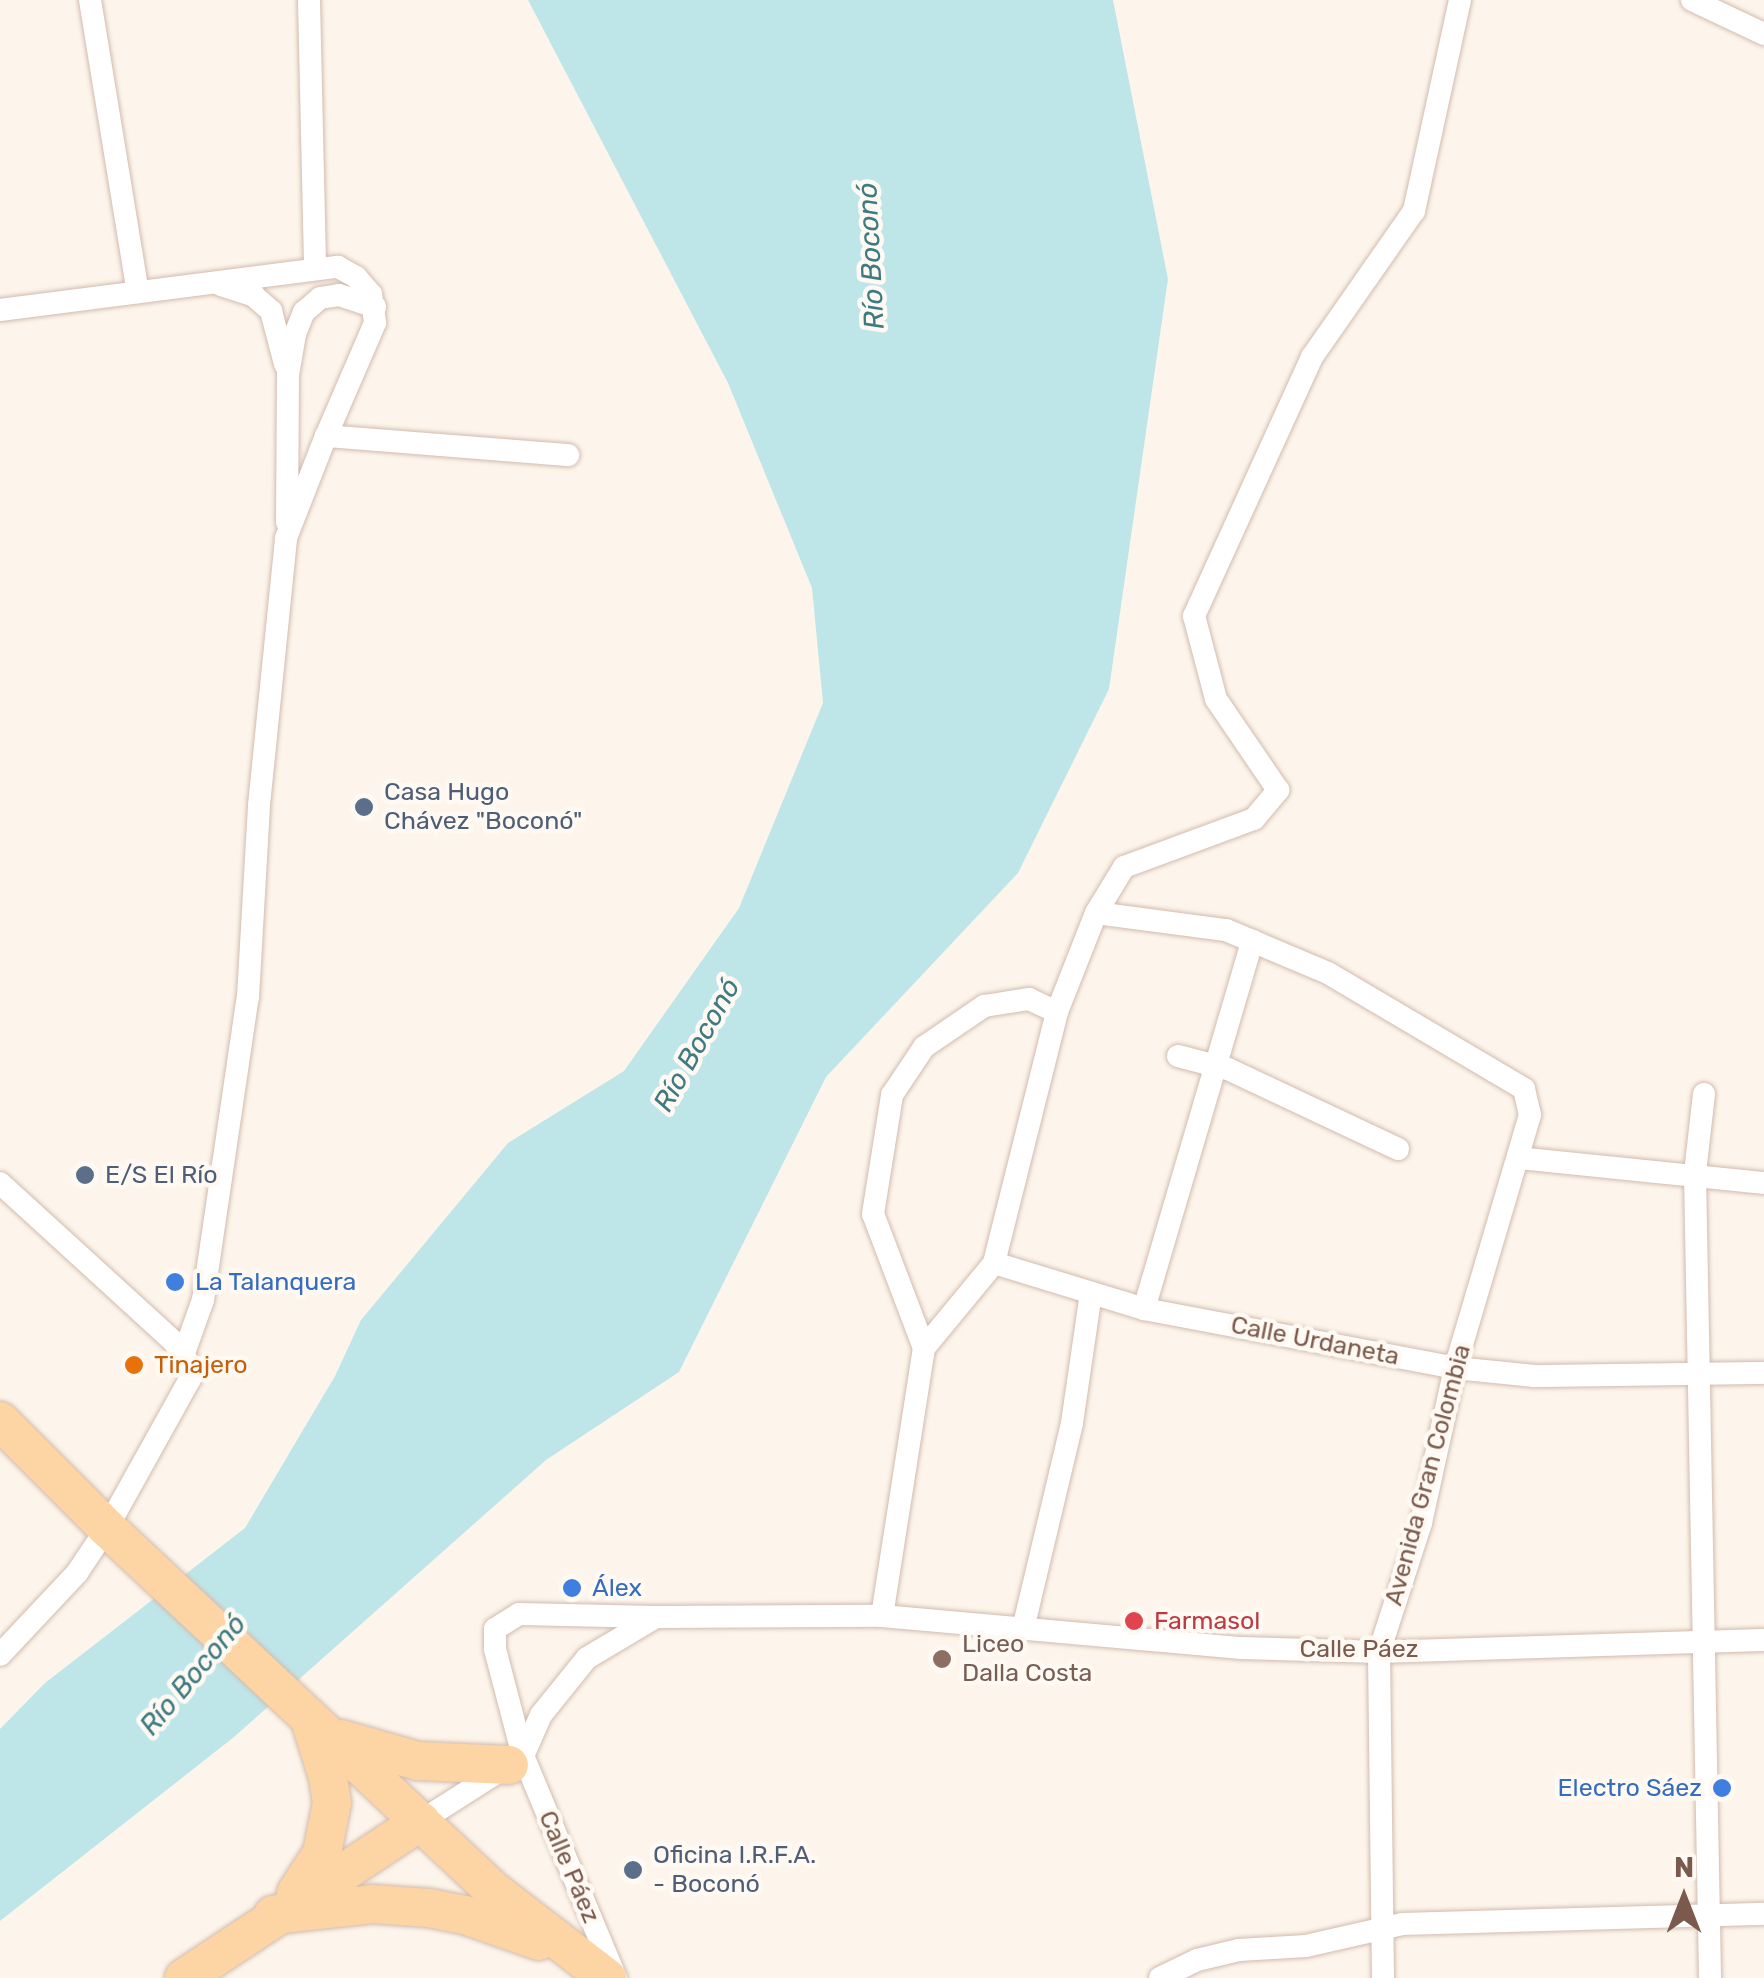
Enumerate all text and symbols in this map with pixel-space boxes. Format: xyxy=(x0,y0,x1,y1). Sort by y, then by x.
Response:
water label: Río Boconó xyxy=(850,182,892,330)
place label: Casa Hugo Chávez "Boconó" xyxy=(384,778,582,837)
marker: Casa Hugo Chávez "Boconó" xyxy=(353,796,375,818)
water label: Río Boconó xyxy=(647,972,747,1118)
place label: E/S El Río xyxy=(105,1160,218,1190)
marker: E/S El Río xyxy=(74,1164,96,1186)
place label: La Talanquera xyxy=(195,1267,357,1297)
marker: La Talanquera xyxy=(164,1271,186,1293)
street label: Calle Urdaneta xyxy=(1228,1310,1402,1372)
street label: Avenida Gran Colombia xyxy=(1379,1341,1477,1609)
place label: Tinajero xyxy=(154,1350,248,1380)
marker: Tinajero xyxy=(123,1354,145,1376)
place label: Álex xyxy=(592,1573,642,1603)
marker: Álex xyxy=(561,1577,583,1599)
place label: Farmasol xyxy=(1154,1606,1260,1636)
water label: Río Boconó xyxy=(133,1608,253,1742)
marker: Farmasol xyxy=(1123,1610,1145,1632)
place label: Liceo Dalla Costa xyxy=(962,1630,1092,1689)
street label: Calle Páez xyxy=(1299,1634,1419,1664)
marker: Liceo Dalla Costa xyxy=(931,1648,953,1670)
place label: Electro Sáez xyxy=(1557,1773,1702,1803)
marker: Electro Sáez xyxy=(1711,1777,1733,1799)
street label: Calle Páez xyxy=(532,1806,606,1928)
place label: Oficina I.R.F.A. - Boconó xyxy=(653,1841,816,1900)
north arrow xyxy=(1634,1848,1734,1948)
text: N xyxy=(1674,1851,1694,1884)
marker: Oficina I.R.F.A. - Boconó xyxy=(622,1859,644,1881)

